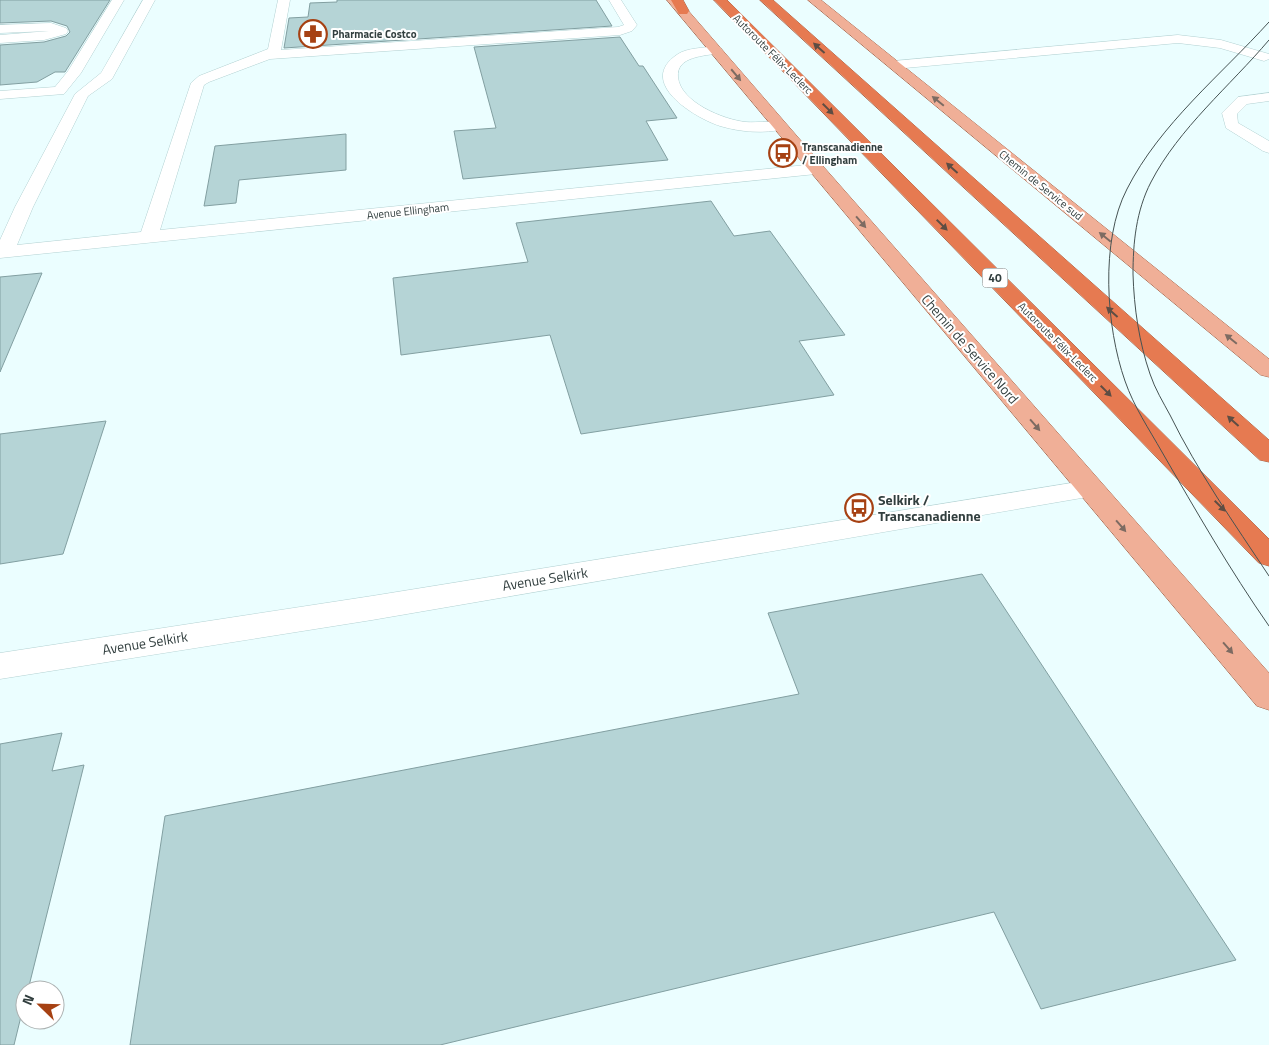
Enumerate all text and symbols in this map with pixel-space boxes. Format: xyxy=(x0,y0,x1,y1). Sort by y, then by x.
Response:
street label: Autoroute Félix-Leclerc xyxy=(730,11,817,98)
pharmacy icon: Pharmacie Costco xyxy=(298,19,328,49)
place label: Pharmacie Costco xyxy=(332,26,417,42)
one-way arrow xyxy=(813,42,825,54)
one-way arrow xyxy=(731,69,742,82)
one-way arrow xyxy=(932,96,944,107)
one-way arrow xyxy=(822,103,834,115)
bus stop icon: Transcanadienne / Ellingham xyxy=(768,138,798,168)
place label: Transcanadienne / Ellingham xyxy=(802,139,883,168)
street label: Chemin de Service sud xyxy=(996,146,1086,224)
one-way arrow xyxy=(946,163,959,174)
street label: Avenue Ellingham xyxy=(366,199,450,223)
one-way arrow xyxy=(855,215,866,228)
one-way arrow xyxy=(936,219,948,231)
one-way arrow xyxy=(1099,231,1112,242)
road number: 40 xyxy=(982,268,1008,288)
street label: Chemin de Service Nord xyxy=(917,289,1024,408)
street label: Autoroute Félix-Leclerc xyxy=(1015,299,1102,386)
one-way arrow xyxy=(1106,307,1119,318)
one-way arrow xyxy=(1225,334,1238,345)
one-way arrow xyxy=(1100,384,1112,396)
one-way arrow xyxy=(1227,415,1239,427)
one-way arrow xyxy=(1029,418,1040,431)
place label: Selkirk / Transcanadienne xyxy=(878,489,981,526)
bus stop icon: Selkirk / Transcanadienne xyxy=(844,493,874,523)
one-way arrow xyxy=(1214,500,1226,512)
one-way arrow xyxy=(1116,519,1127,532)
street label: Avenue Selkirk xyxy=(501,561,589,596)
street label: Avenue Selkirk xyxy=(101,625,189,660)
one-way arrow xyxy=(1222,642,1234,654)
north arrow xyxy=(15,980,65,1030)
text: N xyxy=(16,991,39,1008)

